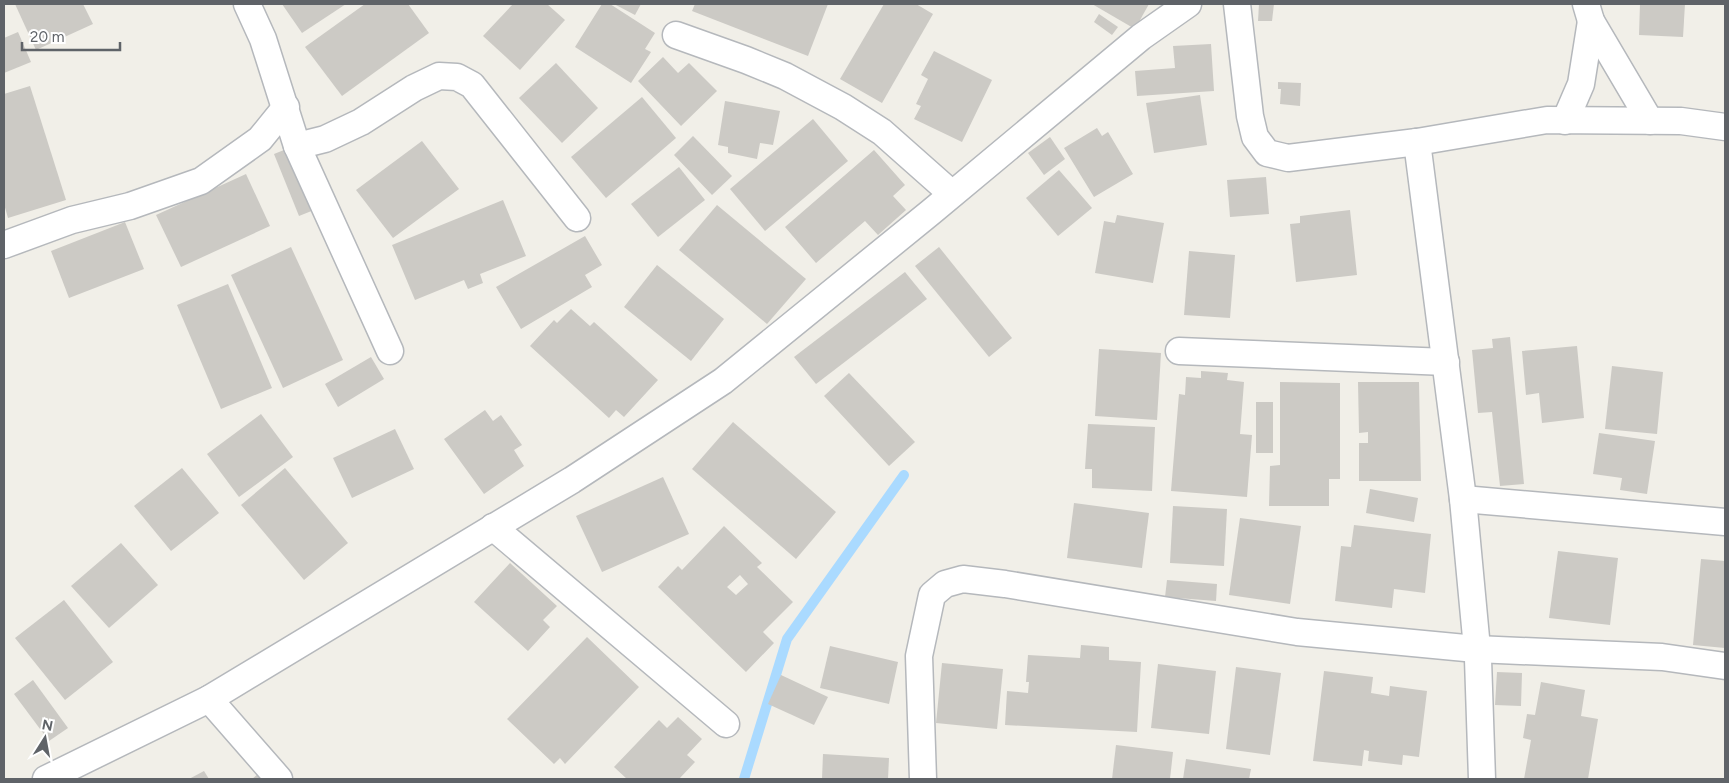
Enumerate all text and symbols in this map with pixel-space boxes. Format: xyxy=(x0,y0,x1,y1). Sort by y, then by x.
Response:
scale bar xyxy=(22,20,120,52)
text: 20 m xyxy=(30,28,64,46)
north arrow xyxy=(20,713,70,763)
text: N xyxy=(40,716,54,735)

